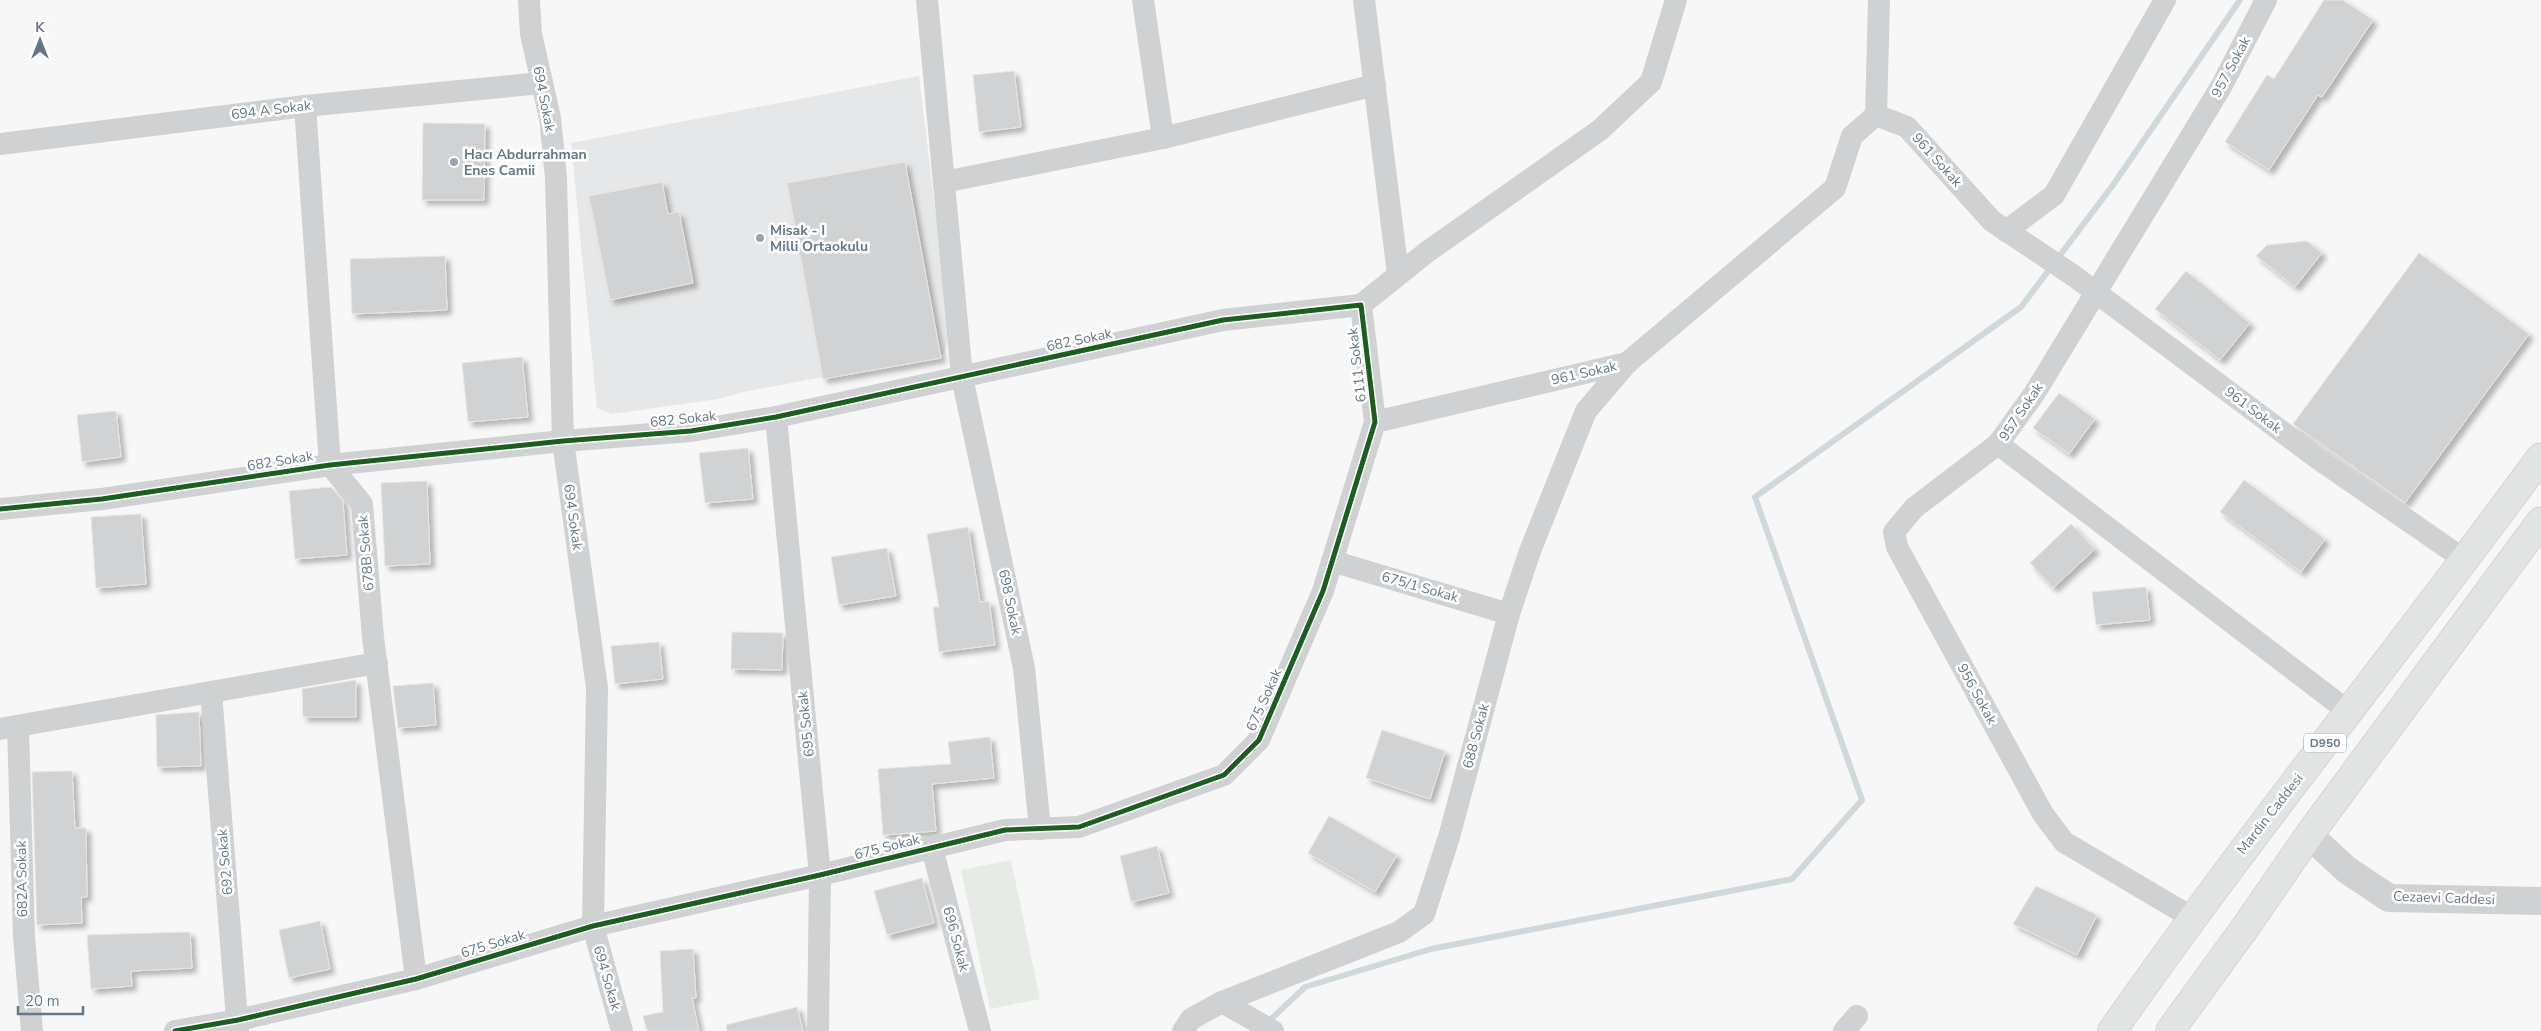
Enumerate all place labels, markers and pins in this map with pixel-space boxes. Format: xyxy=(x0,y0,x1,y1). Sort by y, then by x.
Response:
place label: Hacı Abdurrahman Enes Camii xyxy=(464,145,587,180)
marker: Hacı Abdurrahman Enes Camii xyxy=(448,156,460,168)
place label: Misak - I Milli Ortaokulu xyxy=(770,221,868,256)
marker: Misak - I Milli Ortaokulu xyxy=(754,232,766,244)

